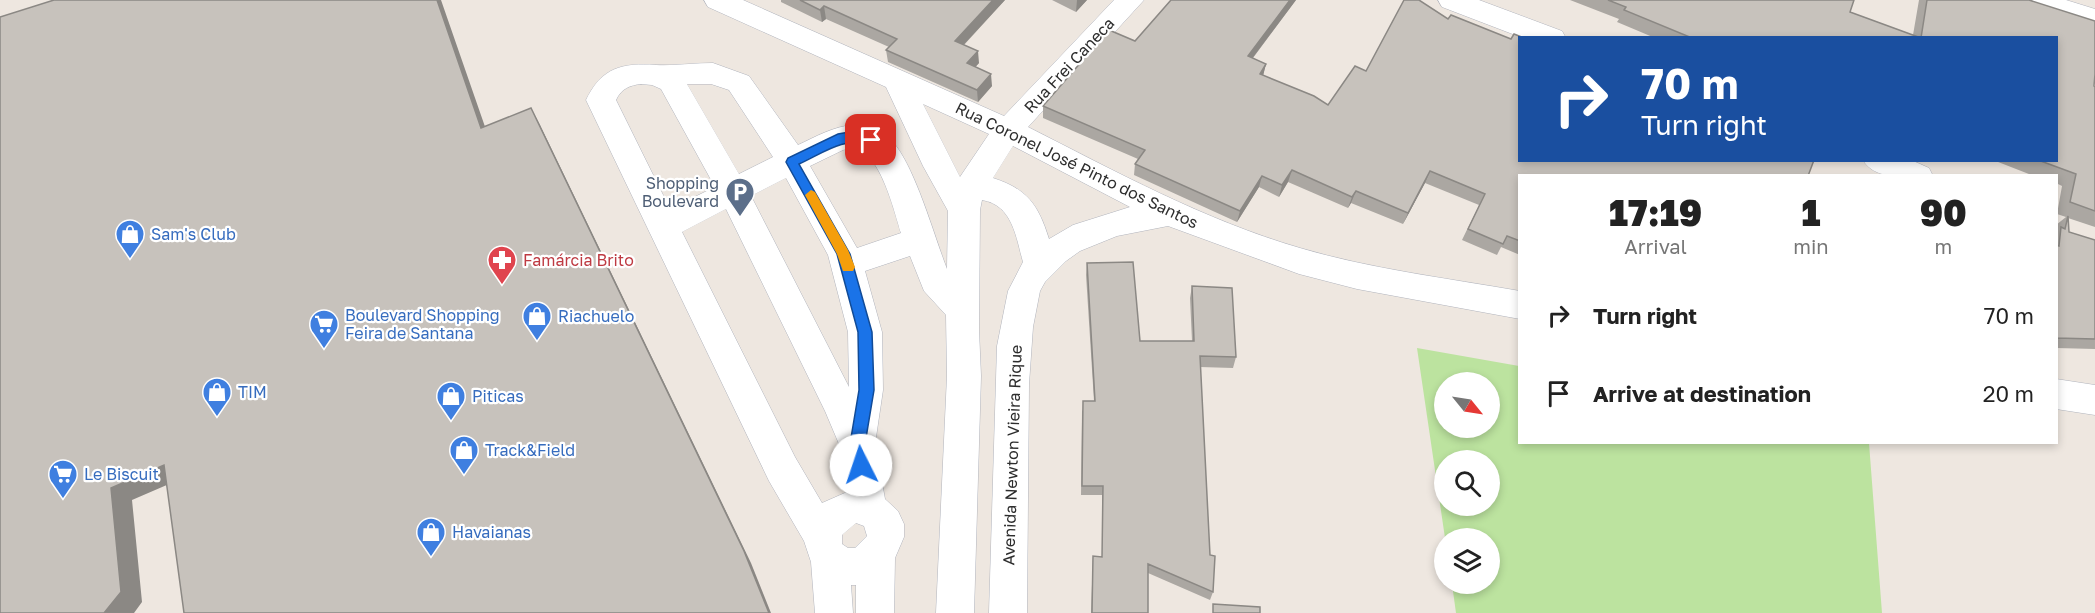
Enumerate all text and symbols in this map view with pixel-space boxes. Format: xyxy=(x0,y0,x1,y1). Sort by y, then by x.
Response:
street label: Rua Frei Caneca xyxy=(1020,13,1118,117)
text: 70 m xyxy=(1641,58,1738,108)
icon: right xyxy=(1542,60,1620,138)
street label: Rua Coronel José Pinto dos Santos xyxy=(952,97,1202,233)
text: Turn right xyxy=(1641,109,1767,141)
pin xyxy=(845,114,896,165)
icon: arrive xyxy=(854,123,887,156)
place label: Shopping Boulevard xyxy=(642,173,719,211)
parking icon: Shopping Boulevard xyxy=(724,176,756,218)
text: 17:19 xyxy=(1609,191,1702,234)
text: 1 xyxy=(1801,191,1820,234)
text: 90 xyxy=(1920,191,1967,234)
shop icon: Sam's Club xyxy=(114,218,146,260)
place label: Sam's Club xyxy=(151,224,236,244)
text: Arrival xyxy=(1624,234,1687,258)
text: min xyxy=(1793,234,1829,258)
text: m xyxy=(1934,234,1952,258)
pharmacy icon: Famárcia Brito xyxy=(486,244,518,286)
place label: Famárcia Brito xyxy=(523,250,634,270)
icon: right xyxy=(1542,299,1575,332)
shop icon: Riachuelo xyxy=(521,300,553,342)
text: Turn right xyxy=(1593,302,1697,329)
text: 70 m xyxy=(1984,302,2034,329)
place label: Boulevard Shopping Feira de Santana xyxy=(345,305,500,343)
place label: Riachuelo xyxy=(558,306,634,326)
supermarket icon: Boulevard Shopping Feira de Santana xyxy=(308,308,340,350)
street label: Avenida Newton Vieira Rique xyxy=(998,344,1026,566)
north arrow xyxy=(1434,372,1500,438)
map controls xyxy=(1434,372,1500,594)
shop icon: TIM xyxy=(201,376,233,418)
icon: arrive xyxy=(1542,377,1575,410)
shop icon: Piticas xyxy=(435,380,467,422)
text: Arrive at destination xyxy=(1593,380,1811,407)
text: 20 m xyxy=(1983,380,2034,407)
place label: TIM xyxy=(238,382,267,402)
place label: Piticas xyxy=(472,386,524,406)
position arrow xyxy=(829,433,893,497)
shop icon: Track&Field xyxy=(448,434,480,476)
place label: Track&Field xyxy=(485,440,575,460)
button: search xyxy=(1434,450,1500,516)
supermarket icon: Le Biscuit xyxy=(47,458,79,500)
place label: Le Biscuit xyxy=(84,464,159,484)
shop icon: Havaianas xyxy=(415,516,447,558)
place label: Havaianas xyxy=(452,522,531,542)
button: layers xyxy=(1434,528,1500,594)

